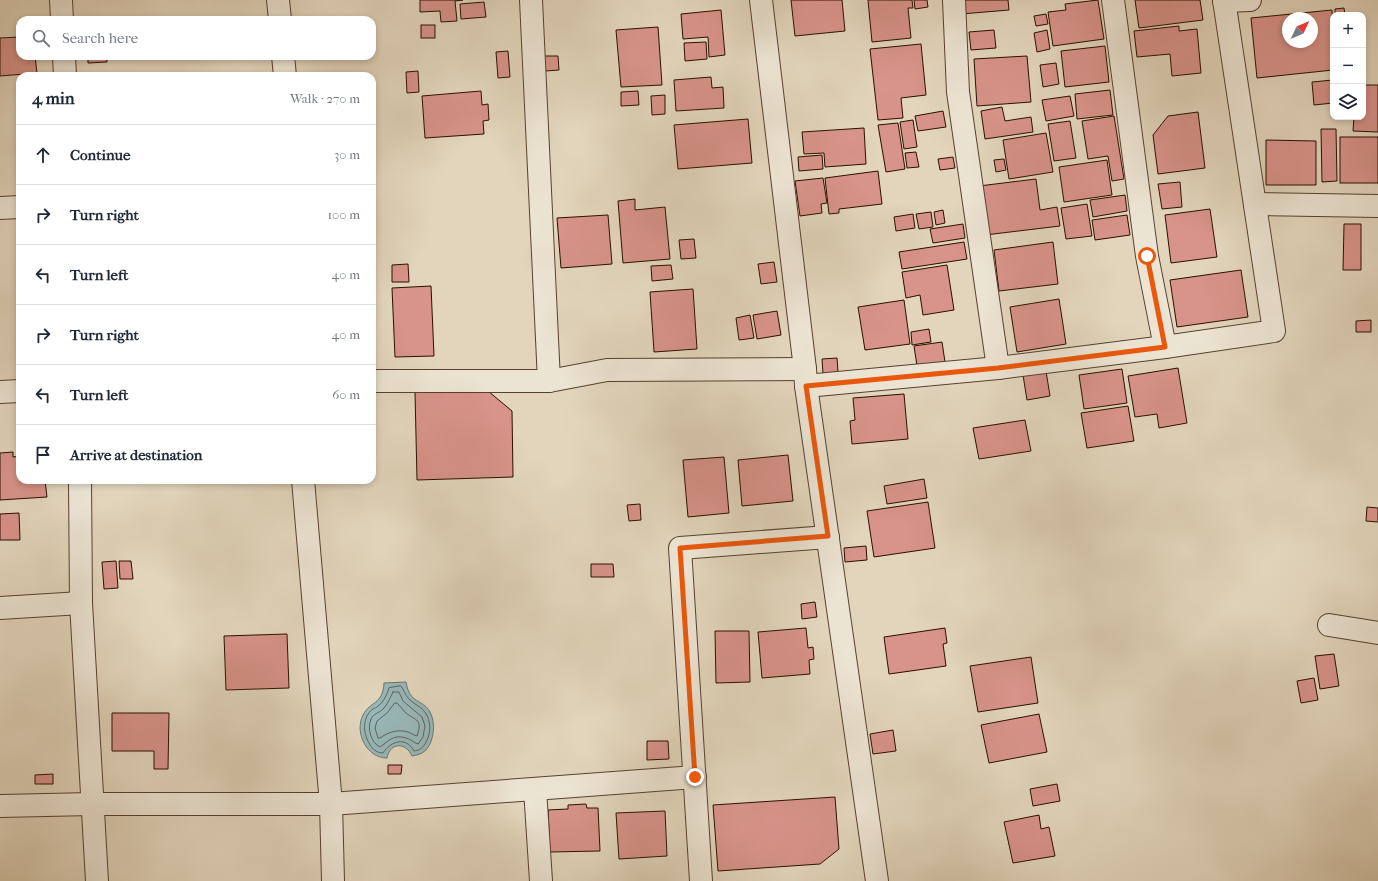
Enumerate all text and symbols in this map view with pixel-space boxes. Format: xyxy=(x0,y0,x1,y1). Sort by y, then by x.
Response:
north arrow xyxy=(1282,12,1318,48)
map controls xyxy=(1330,12,1366,120)
button: + xyxy=(1330,12,1366,48)
search box xyxy=(16,16,376,60)
icon: search xyxy=(30,27,52,49)
text: Search here xyxy=(62,29,138,47)
button: − xyxy=(1330,48,1366,84)
button: layers xyxy=(1330,84,1366,120)
text: 4 min xyxy=(32,88,75,108)
text: Walk · 270 m xyxy=(290,91,360,106)
icon: ahead xyxy=(32,144,54,166)
text: Continue xyxy=(70,146,130,164)
text: 30 m xyxy=(334,147,360,162)
icon: right xyxy=(32,204,54,226)
text: Turn right xyxy=(70,206,139,224)
text: 100 m xyxy=(327,207,360,222)
route start xyxy=(1138,247,1156,265)
icon: left xyxy=(32,264,54,286)
text: Turn left xyxy=(70,266,128,284)
text: 40 m xyxy=(332,267,360,282)
icon: right xyxy=(32,324,54,346)
text: Turn right xyxy=(70,326,139,344)
text: 40 m xyxy=(332,327,360,342)
icon: left xyxy=(32,384,54,406)
text: Turn left xyxy=(70,386,128,404)
text: 60 m xyxy=(332,387,360,402)
icon: arrive xyxy=(32,444,54,466)
text: Arrive at destination xyxy=(70,446,202,464)
route end xyxy=(686,768,704,786)

